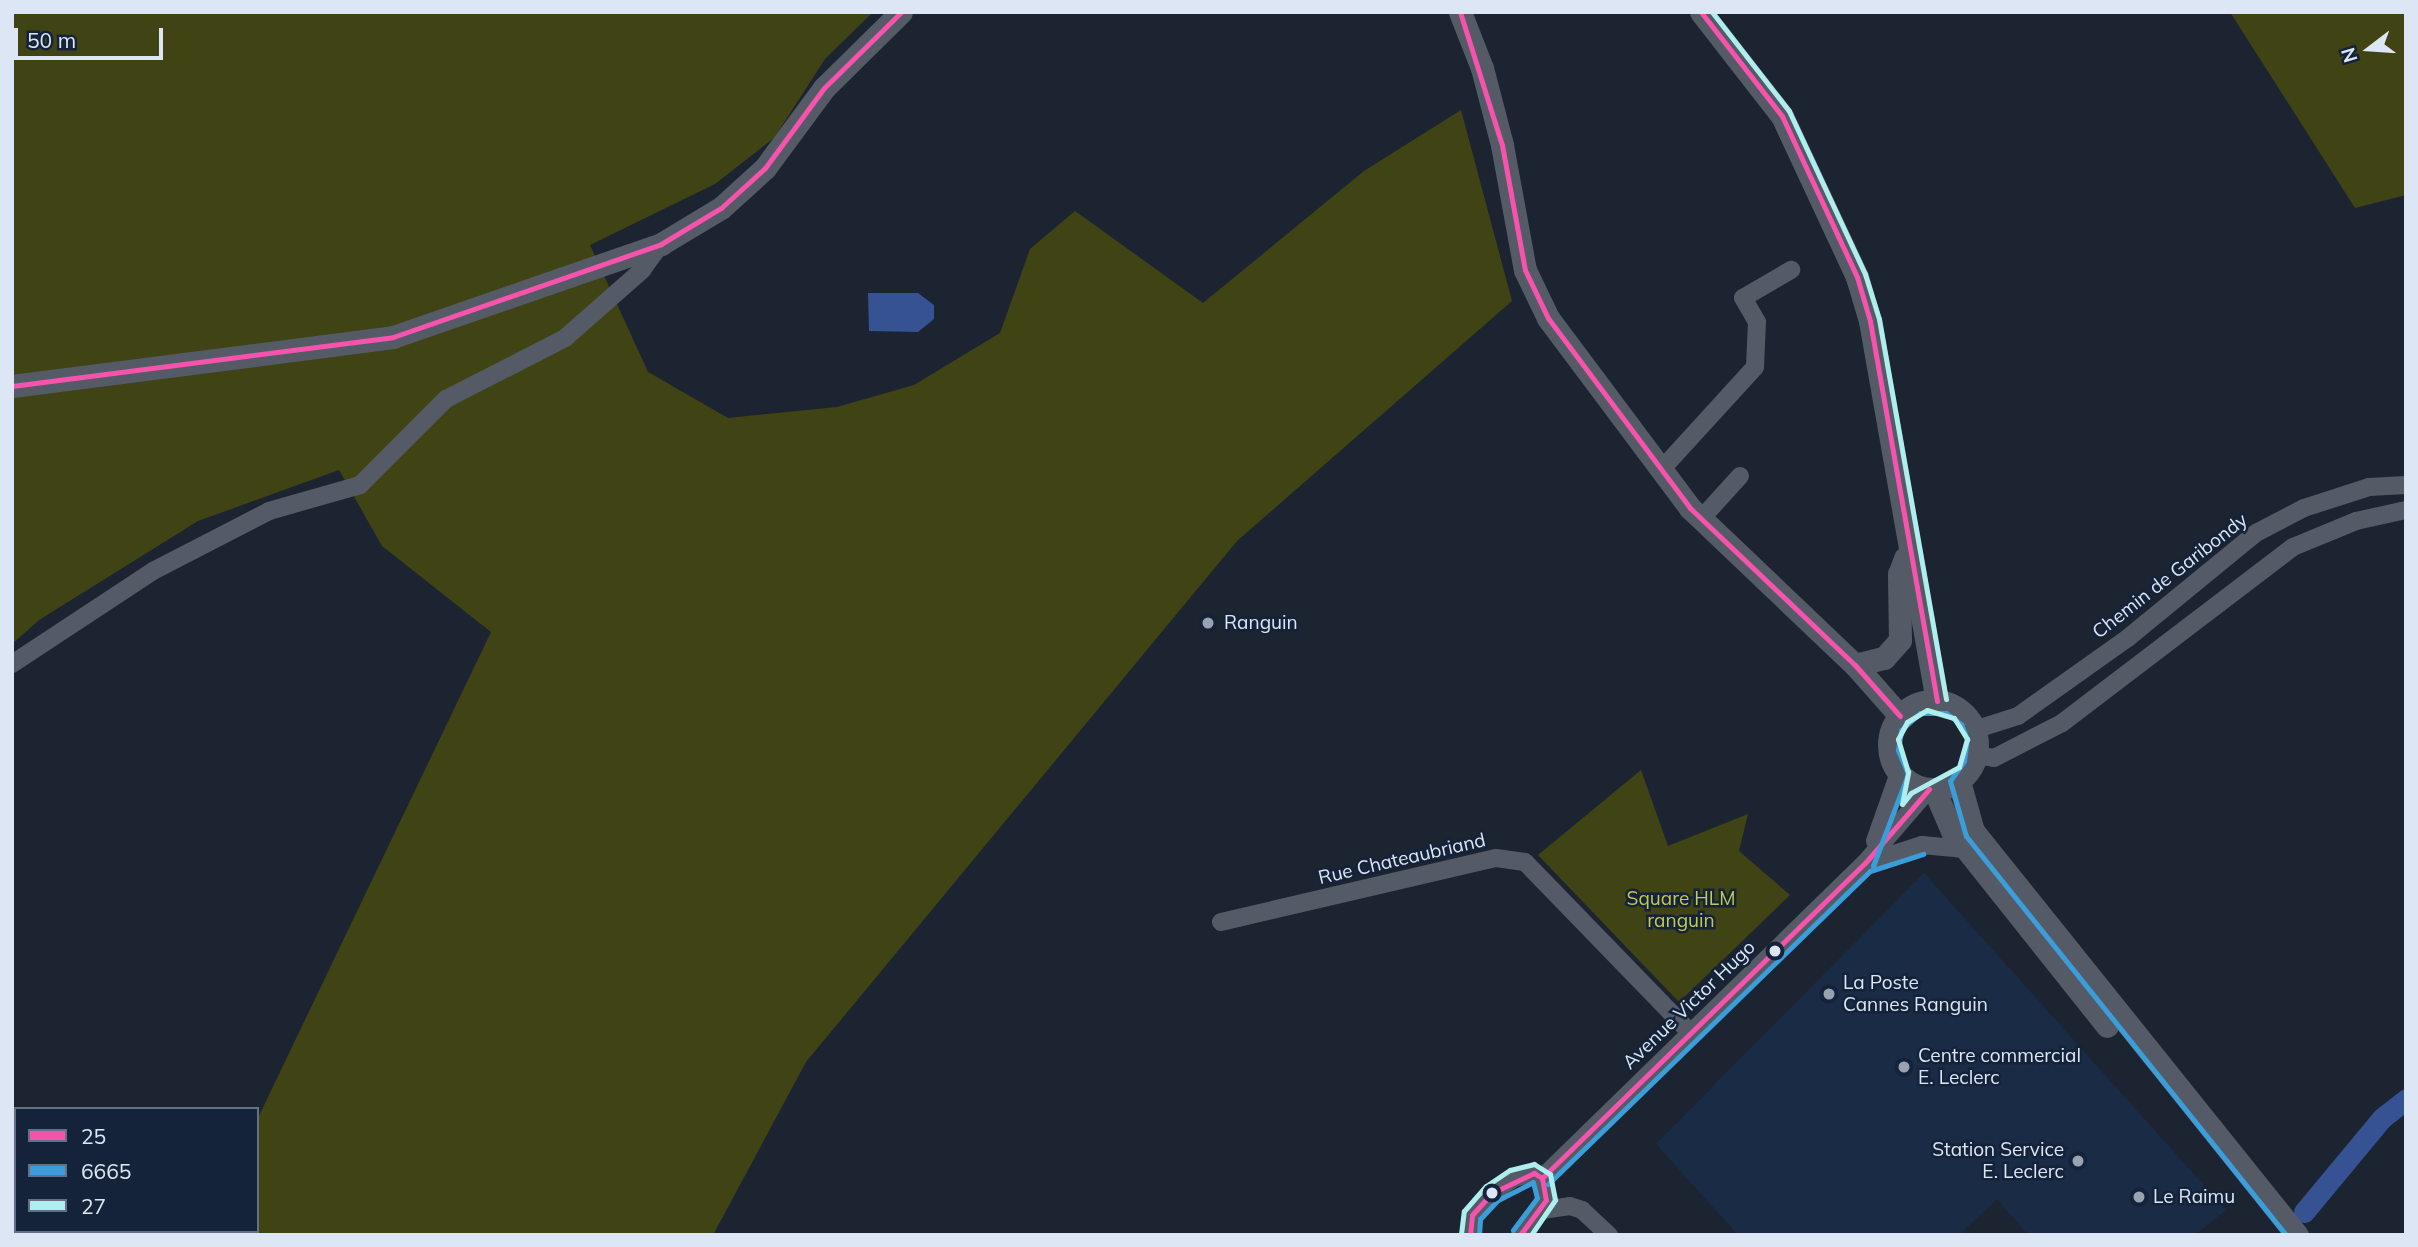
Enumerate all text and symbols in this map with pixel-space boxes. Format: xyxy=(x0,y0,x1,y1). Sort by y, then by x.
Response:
scale bar xyxy=(18,14,166,58)
north arrow xyxy=(2334,14,2404,84)
text: 50 m xyxy=(27,27,76,53)
text: N xyxy=(2335,45,2362,66)
street label: Chemin de Garibondy xyxy=(2088,509,2252,643)
place label: Ranguin xyxy=(1224,612,1298,634)
marker: Ranguin xyxy=(1198,613,1218,633)
street label: Rue Chateaubriand xyxy=(1316,829,1488,889)
park label: Square HLM ranguin xyxy=(1627,888,1735,932)
street label: Avenue Victor Hugo xyxy=(1618,936,1760,1074)
unlabelled marker xyxy=(1768,944,1782,958)
place label: La Poste Cannes Ranguin xyxy=(1843,972,1988,1016)
marker: La Poste Cannes Ranguin xyxy=(1821,986,1837,1002)
place label: Centre commercial E. Leclerc xyxy=(1918,1045,2081,1089)
marker: Centre commercial E. Leclerc xyxy=(1896,1059,1912,1075)
legend xyxy=(14,1107,259,1233)
text: 25 xyxy=(81,1123,106,1149)
place label: Station Service E. Leclerc xyxy=(1932,1139,2064,1183)
marker: Station Service E. Leclerc xyxy=(2070,1153,2086,1169)
text: 6665 xyxy=(81,1158,131,1184)
unlabelled marker xyxy=(1485,1186,1499,1200)
place label: Le Raimu xyxy=(2153,1186,2235,1208)
marker: Le Raimu xyxy=(2131,1189,2147,1205)
text: 27 xyxy=(81,1193,106,1219)

